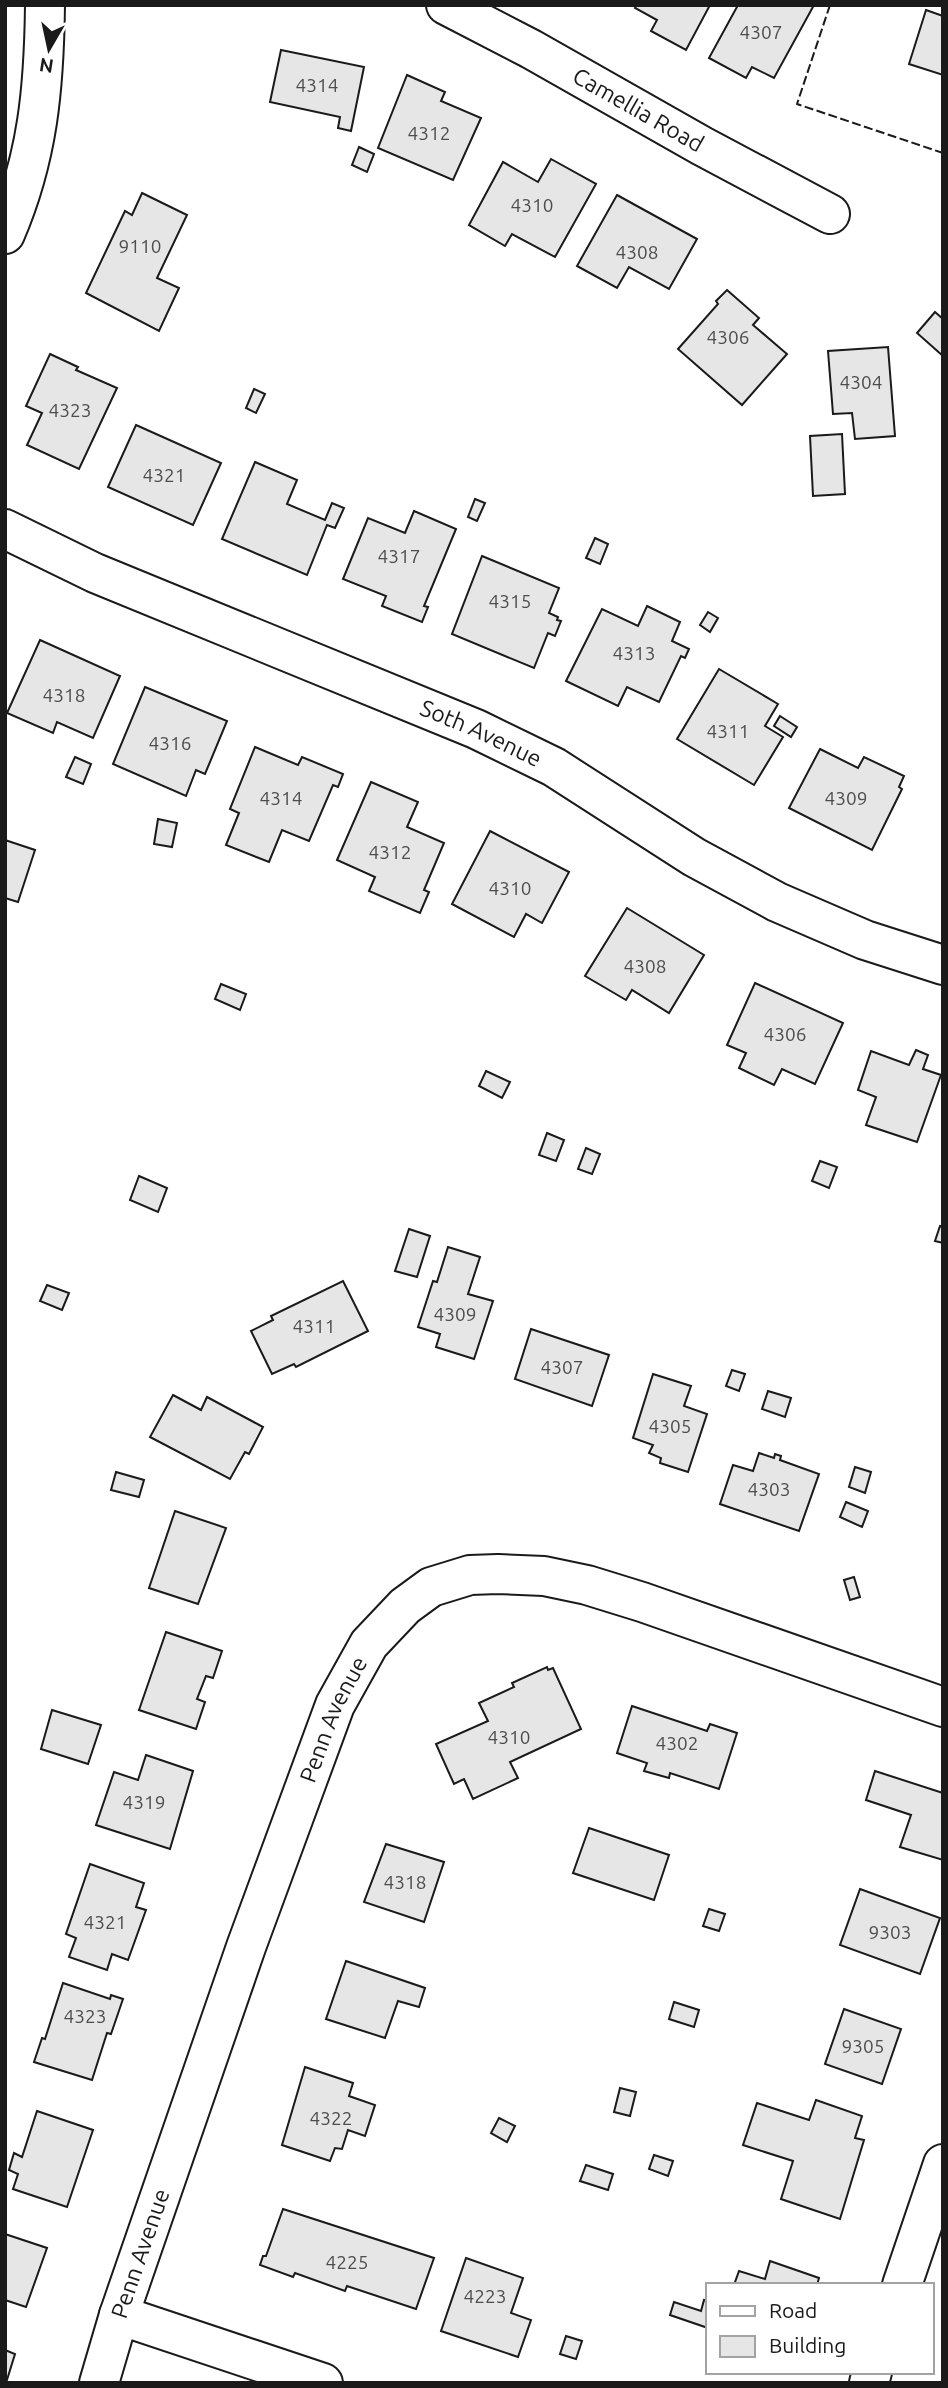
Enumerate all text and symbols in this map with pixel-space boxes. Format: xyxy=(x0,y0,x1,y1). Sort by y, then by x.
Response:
north arrow xyxy=(14,14,84,84)
house number: 4307 xyxy=(740,21,782,43)
text: N xyxy=(38,54,55,78)
street label: Camellia Road xyxy=(569,62,708,156)
house number: 4314 xyxy=(296,74,338,96)
house number: 4312 xyxy=(408,122,450,144)
house number: 4310 xyxy=(511,194,553,216)
house number: 9110 xyxy=(119,235,161,257)
house number: 4308 xyxy=(616,241,658,263)
house number: 4306 xyxy=(707,326,749,348)
house number: 4304 xyxy=(840,371,882,393)
house number: 4323 xyxy=(49,399,91,421)
house number: 4321 xyxy=(143,464,185,486)
house number: 4317 xyxy=(378,545,420,567)
house number: 4315 xyxy=(489,590,531,612)
house number: 4313 xyxy=(613,642,655,664)
house number: 4318 xyxy=(43,684,85,706)
street label: Soth Avenue xyxy=(417,695,546,771)
house number: 4311 xyxy=(707,720,749,742)
house number: 4316 xyxy=(149,732,191,754)
house number: 4314 xyxy=(260,787,302,809)
house number: 4309 xyxy=(825,787,867,809)
house number: 4312 xyxy=(369,841,411,863)
house number: 4310 xyxy=(489,877,531,899)
house number: 4308 xyxy=(624,955,666,977)
house number: 4306 xyxy=(764,1023,806,1045)
house number: 4309 xyxy=(434,1303,476,1325)
house number: 4311 xyxy=(293,1315,335,1337)
house number: 4307 xyxy=(541,1356,583,1378)
house number: 4305 xyxy=(649,1415,691,1437)
house number: 4303 xyxy=(748,1478,790,1500)
street label: Penn Avenue xyxy=(295,1652,372,1786)
house number: 4310 xyxy=(488,1726,530,1748)
house number: 4302 xyxy=(656,1732,698,1754)
house number: 4319 xyxy=(123,1791,165,1813)
house number: 4318 xyxy=(384,1871,426,1893)
house number: 4321 xyxy=(84,1911,126,1933)
house number: 9303 xyxy=(869,1921,911,1943)
house number: 4323 xyxy=(64,2005,106,2027)
house number: 9305 xyxy=(842,2035,884,2057)
house number: 4322 xyxy=(310,2107,352,2129)
street label: Penn Avenue xyxy=(106,2185,174,2321)
house number: 4225 xyxy=(326,2251,368,2273)
legend xyxy=(706,2283,934,2374)
house number: 4223 xyxy=(464,2285,506,2307)
text: Road xyxy=(769,2298,817,2322)
text: Building xyxy=(769,2333,846,2357)

